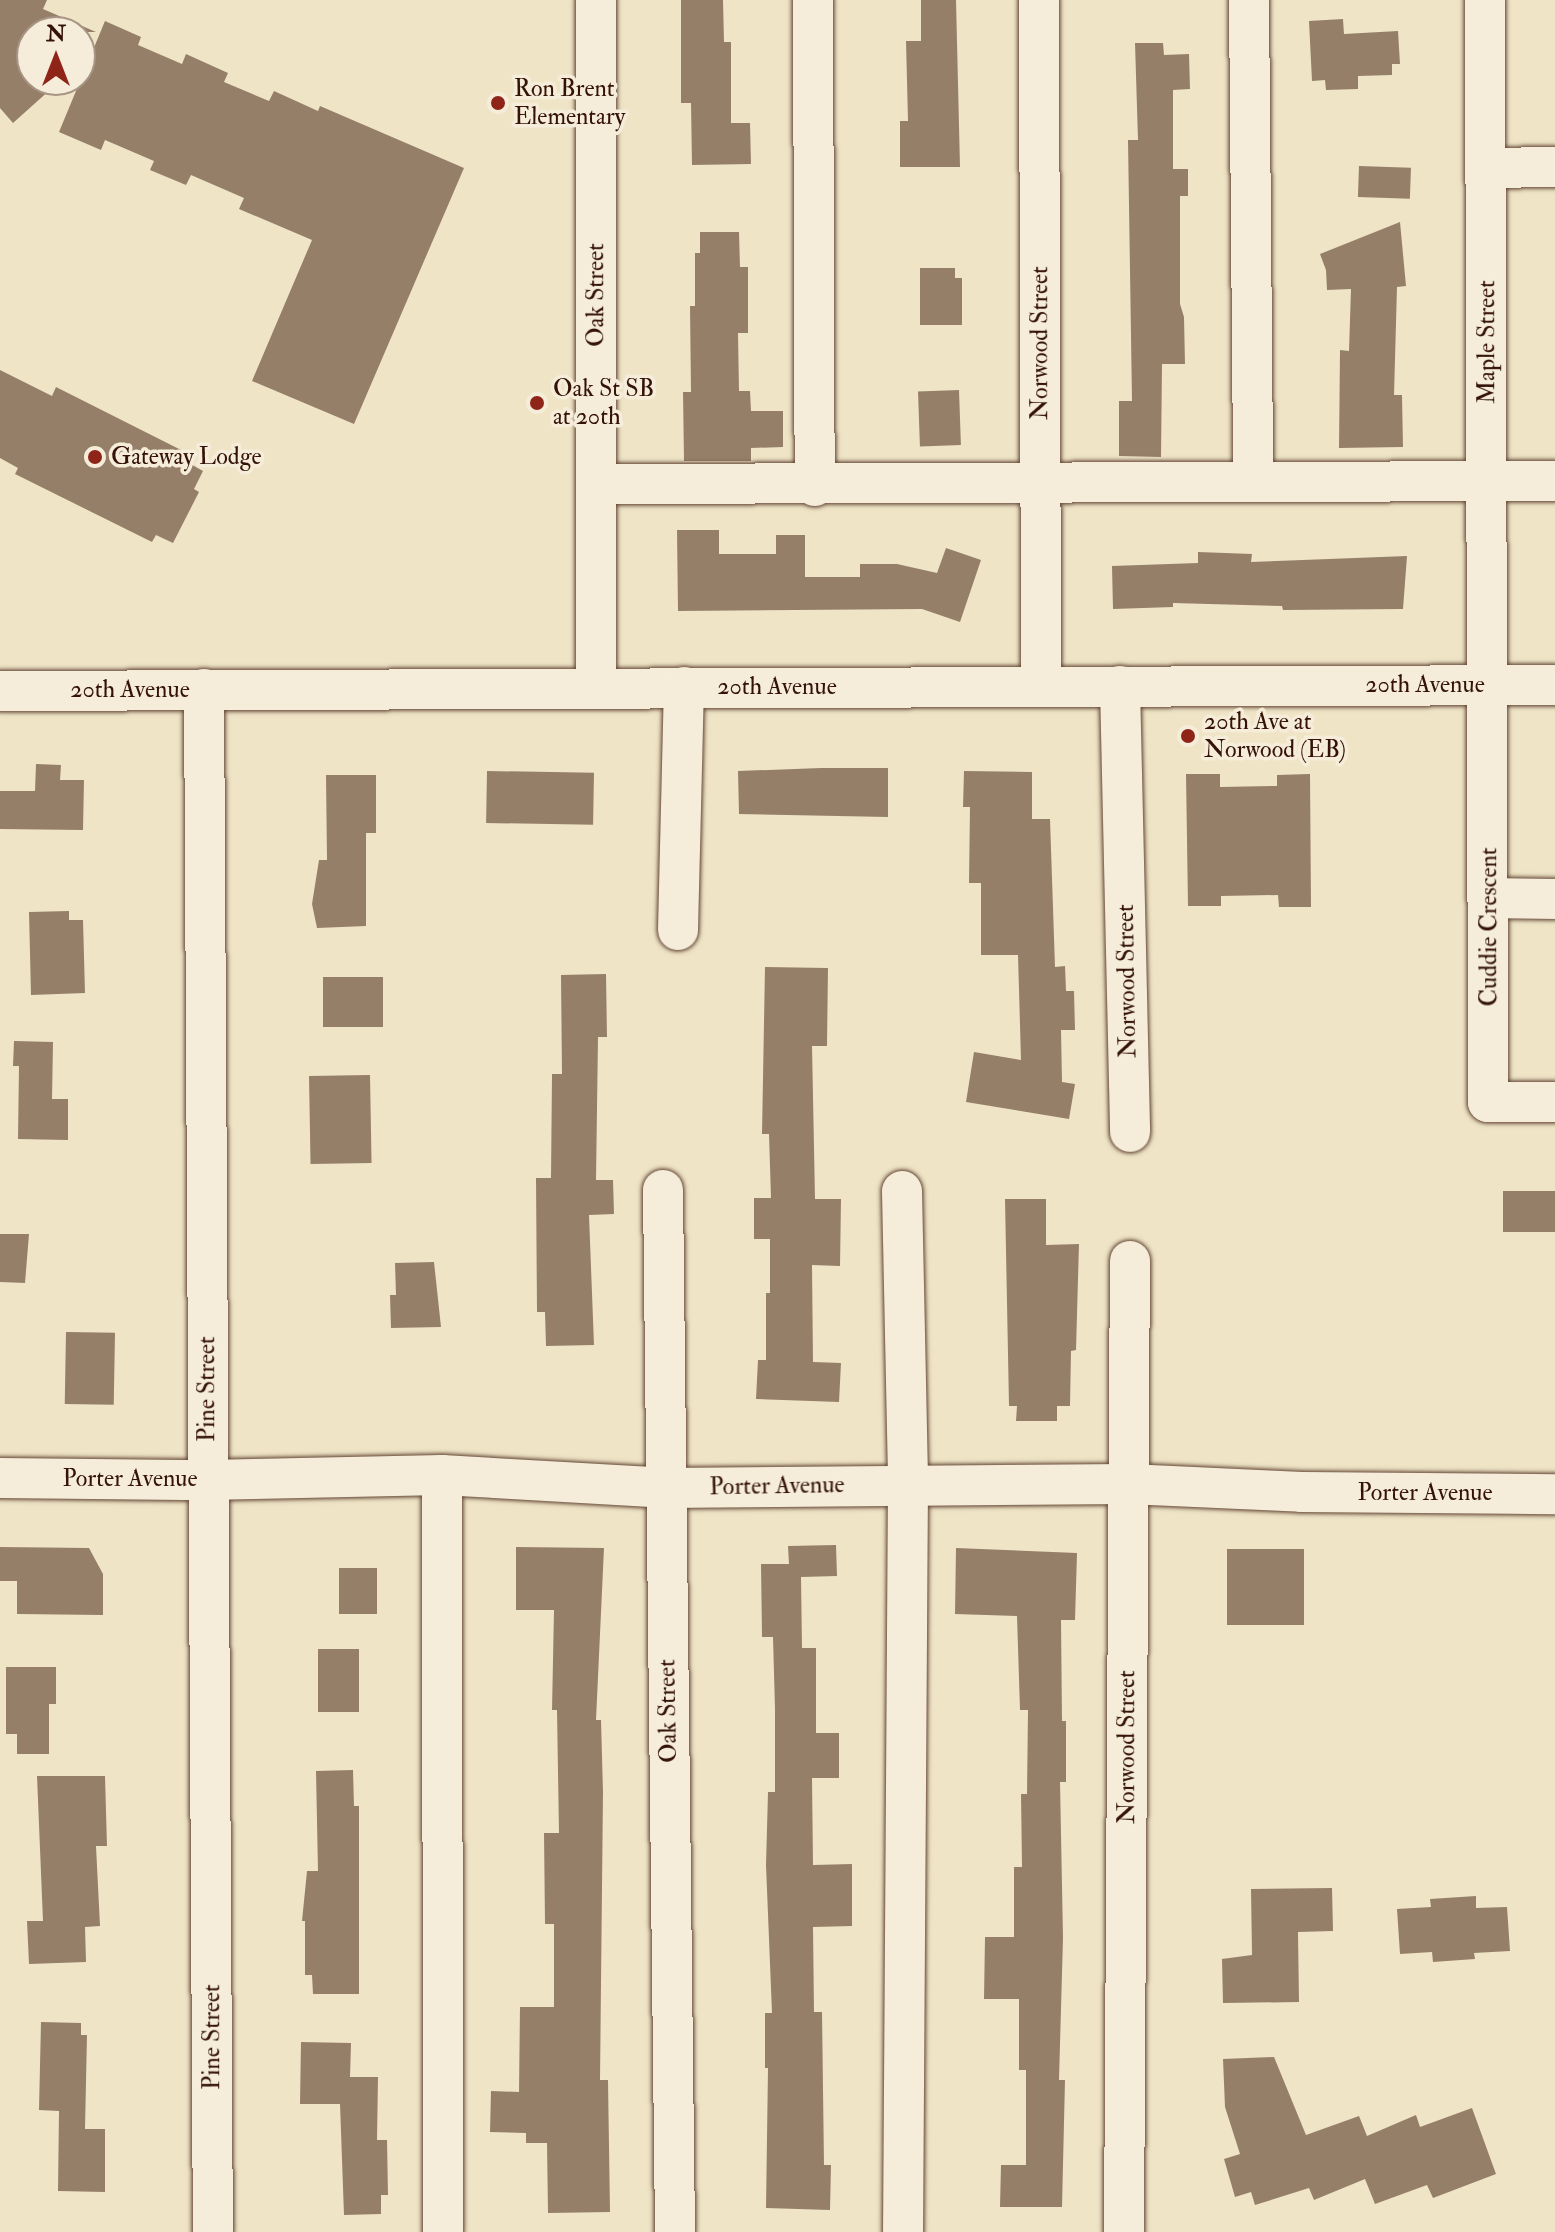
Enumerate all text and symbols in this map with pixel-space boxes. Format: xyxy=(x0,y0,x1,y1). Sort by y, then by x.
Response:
north arrow xyxy=(16,16,96,96)
text: N xyxy=(46,20,66,48)
place label: Ron Brent Elementary xyxy=(514,75,625,131)
marker: Ron Brent Elementary xyxy=(489,94,507,112)
street label: Oak Street xyxy=(582,243,610,347)
street label: Norwood Street xyxy=(1026,266,1054,420)
street label: Maple Street xyxy=(1473,280,1501,404)
place label: Oak St SB at 20th xyxy=(553,375,654,431)
marker: Oak St SB at 20th xyxy=(528,394,546,412)
place label: Gateway Lodge xyxy=(111,443,262,471)
marker: Gateway Lodge xyxy=(86,448,104,466)
street label: 20th Avenue xyxy=(1365,671,1485,699)
street label: 20th Avenue xyxy=(717,673,837,701)
street label: 20th Avenue xyxy=(70,676,190,704)
place label: 20th Ave at Norwood (EB) xyxy=(1204,708,1346,764)
marker: 20th Ave at Norwood (EB) xyxy=(1179,727,1197,745)
street label: Cuddie Crescent xyxy=(1475,848,1503,1006)
street label: Norwood Street xyxy=(1111,904,1143,1058)
street label: Pine Street xyxy=(193,1336,221,1442)
street label: Porter Avenue xyxy=(62,1465,198,1493)
street label: Porter Avenue xyxy=(709,1470,845,1502)
street label: Porter Avenue xyxy=(1357,1479,1493,1507)
street label: Oak Street xyxy=(653,1659,683,1763)
street label: Norwood Street xyxy=(1113,1670,1141,1824)
street label: Pine Street xyxy=(198,1984,226,2090)

